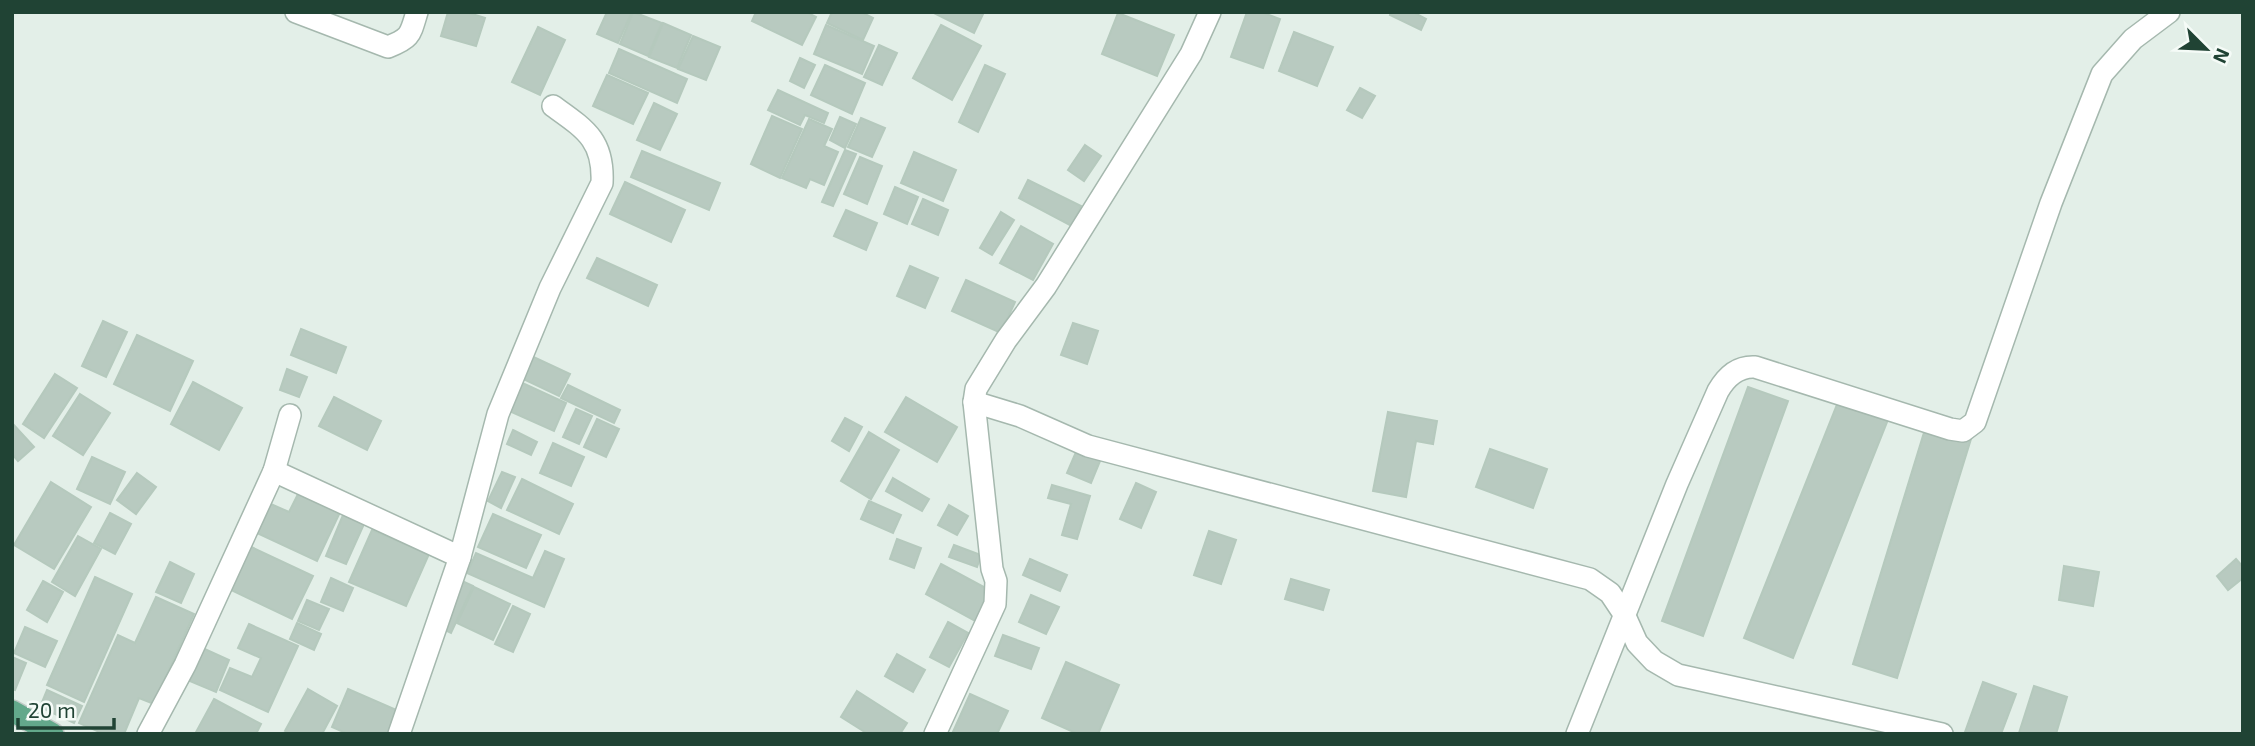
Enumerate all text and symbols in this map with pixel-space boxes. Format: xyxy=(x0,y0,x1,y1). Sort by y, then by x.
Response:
north arrow xyxy=(2171,14,2241,84)
text: N xyxy=(2209,45,2235,67)
scale bar xyxy=(18,686,114,730)
text: 20 m xyxy=(28,697,76,722)

